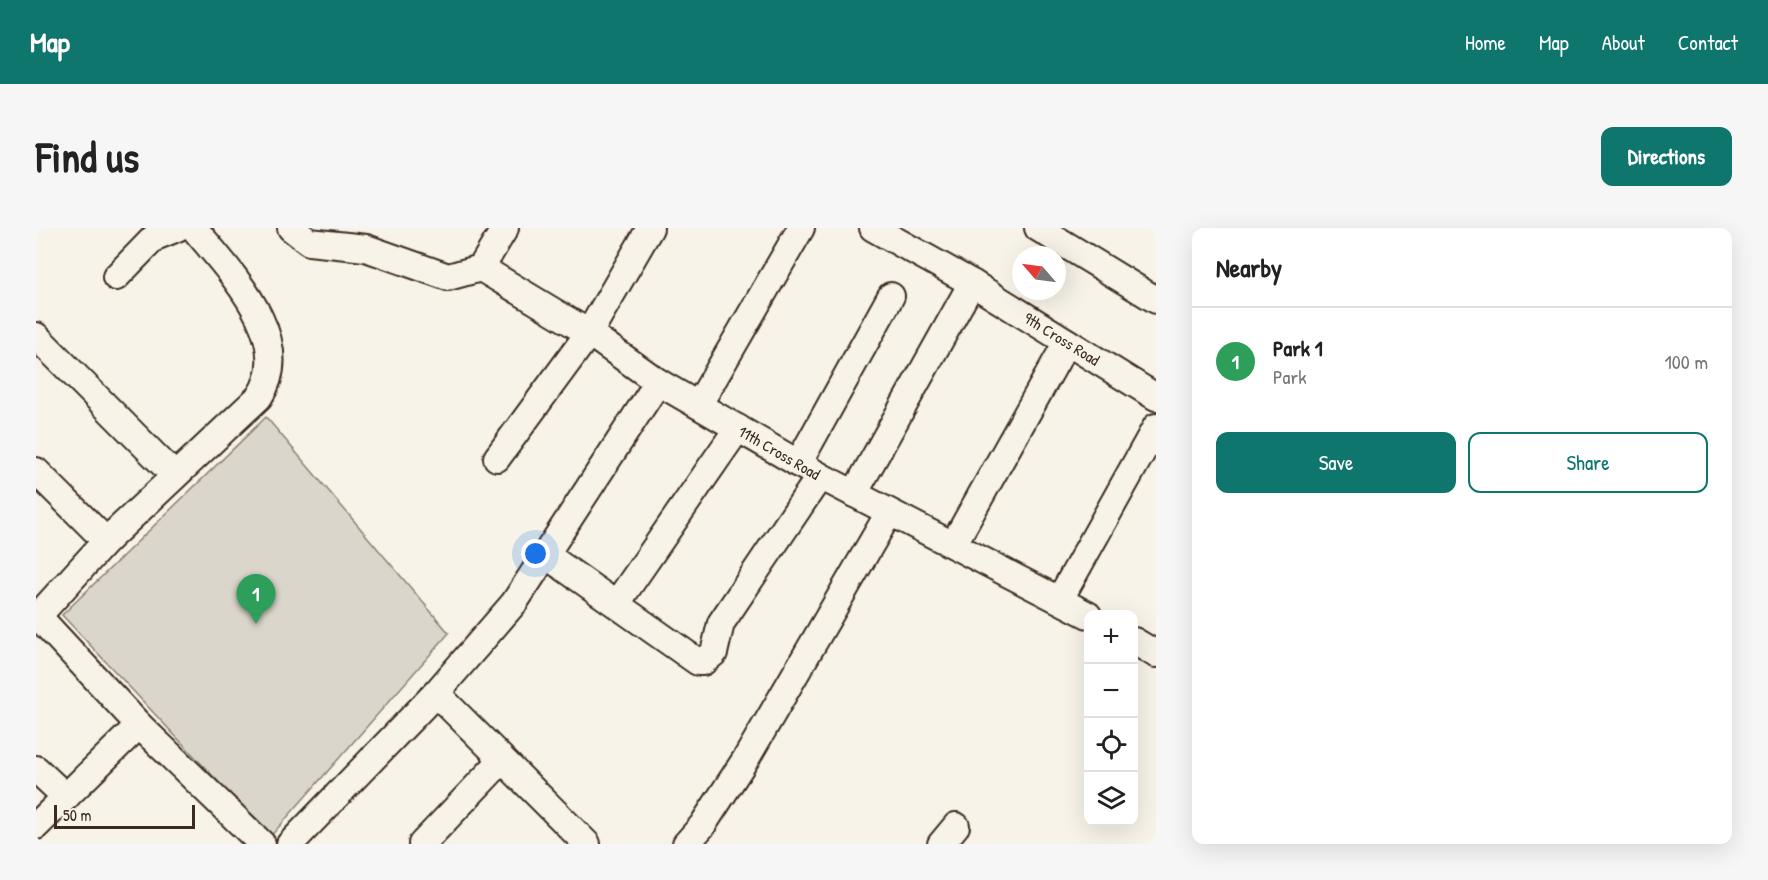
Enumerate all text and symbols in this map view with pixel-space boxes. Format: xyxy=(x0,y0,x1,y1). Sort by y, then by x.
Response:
text: Map xyxy=(30,23,70,61)
text: Home xyxy=(1465,28,1506,57)
text: Map xyxy=(1539,28,1569,57)
text: About xyxy=(1602,28,1645,57)
text: Contact xyxy=(1678,28,1738,57)
button: Directions xyxy=(1601,127,1732,186)
text: Find us xyxy=(36,128,139,185)
north arrow xyxy=(1012,246,1066,300)
text: Nearby xyxy=(1216,250,1282,285)
street label: 9th Cross Road xyxy=(1020,307,1104,371)
text: Park 1 xyxy=(1273,333,1323,363)
text: 1 xyxy=(1232,348,1239,375)
text: 100 m xyxy=(1665,348,1708,375)
text: Park xyxy=(1273,363,1306,390)
street label: 11th Cross Road xyxy=(734,420,824,485)
button: Save xyxy=(1216,432,1456,493)
button: Share xyxy=(1468,432,1708,493)
your location xyxy=(521,539,550,568)
pin: 1 xyxy=(236,574,276,624)
map controls xyxy=(1084,610,1138,826)
button: + xyxy=(1084,610,1138,664)
button: − xyxy=(1084,664,1138,718)
button: locate xyxy=(1084,718,1138,772)
button: layers xyxy=(1084,772,1138,826)
scale bar xyxy=(54,802,195,830)
text: 50 m xyxy=(63,804,92,826)

